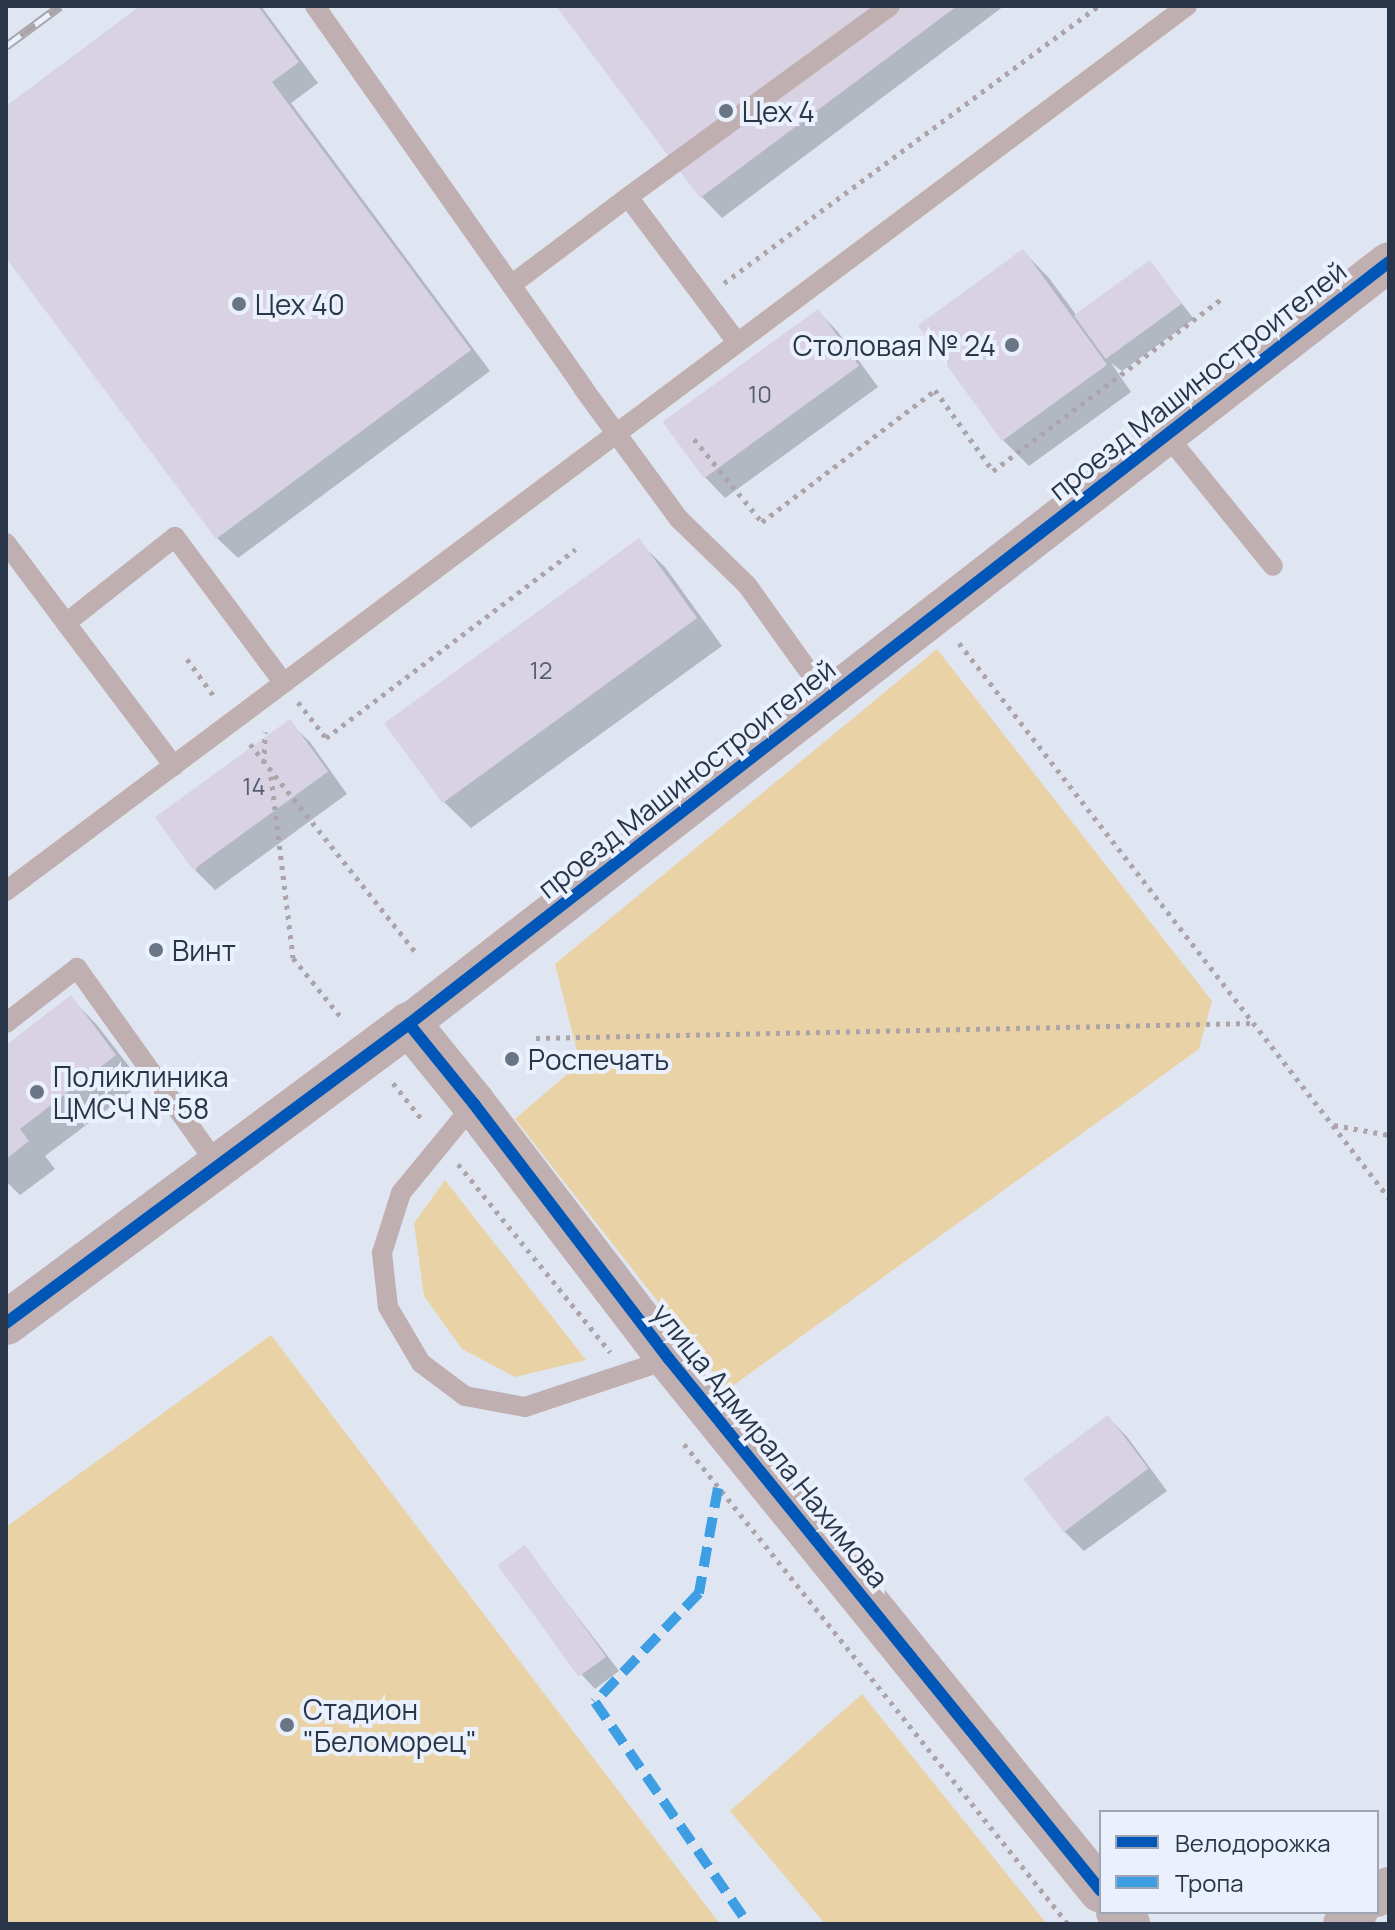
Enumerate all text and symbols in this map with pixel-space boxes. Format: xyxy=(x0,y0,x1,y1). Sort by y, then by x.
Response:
place label: Цех 4 xyxy=(742,94,815,128)
marker: Цех 4 xyxy=(717,102,735,120)
street label: проезд Машиностроителей xyxy=(1042,253,1352,507)
place label: Цех 40 xyxy=(255,287,345,321)
marker: Цех 40 xyxy=(230,295,248,313)
place label: Столовая № 24 xyxy=(793,328,996,362)
marker: Столовая № 24 xyxy=(1003,336,1021,354)
house number: 10 xyxy=(748,380,772,408)
street label: проезд Машиностроителей xyxy=(531,651,841,905)
house number: 12 xyxy=(529,656,553,684)
house number: 14 xyxy=(242,772,266,800)
place label: Винт xyxy=(172,933,236,967)
marker: Винт xyxy=(147,941,165,959)
place label: Роспечать xyxy=(528,1042,669,1076)
marker: Роспечать xyxy=(503,1050,521,1068)
place label: Поликлиника ЦМСЧ № 58 xyxy=(53,1059,229,1125)
marker: Поликлиника ЦМСЧ № 58 xyxy=(28,1083,46,1101)
street label: улица Адмирала Нахимова xyxy=(646,1296,896,1594)
place label: Стадион "Беломорец" xyxy=(303,1692,477,1758)
marker: Стадион "Беломорец" xyxy=(278,1716,296,1734)
legend xyxy=(1099,1810,1379,1914)
text: Велодорожка xyxy=(1175,1826,1330,1859)
text: Тропа xyxy=(1175,1866,1244,1899)

